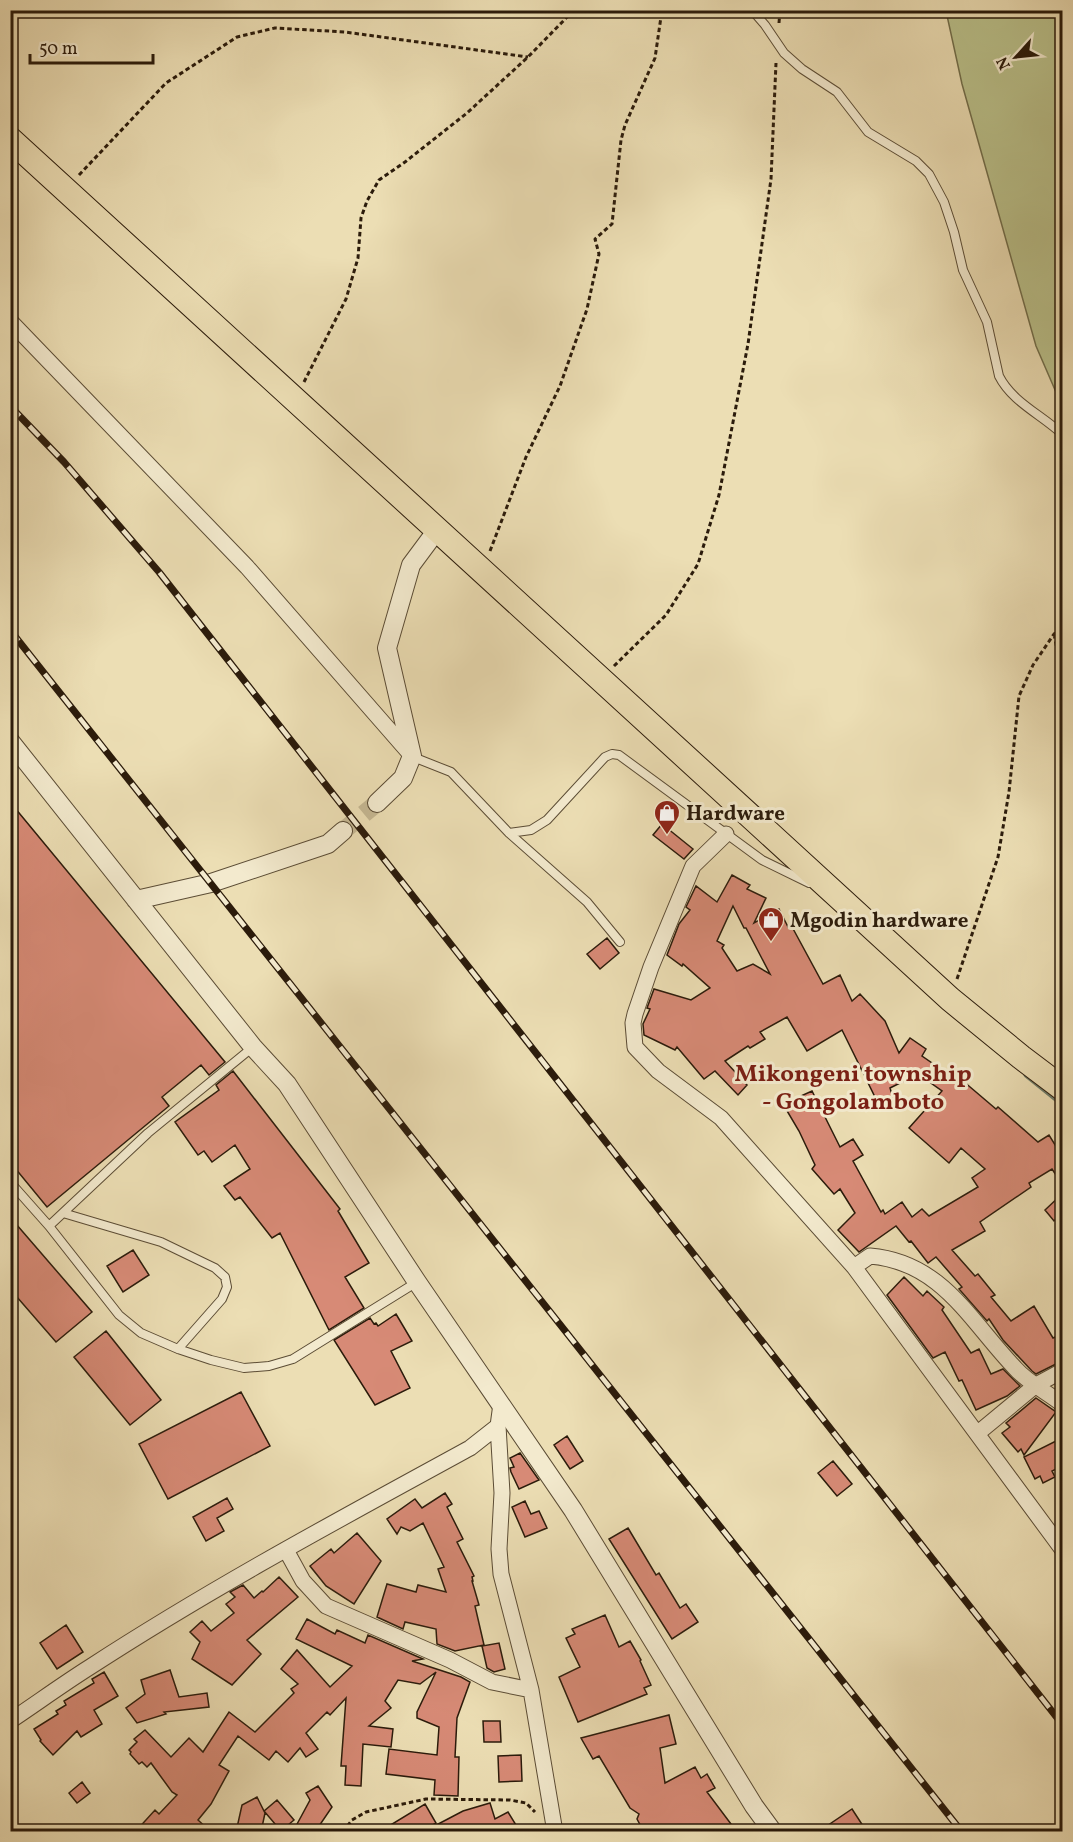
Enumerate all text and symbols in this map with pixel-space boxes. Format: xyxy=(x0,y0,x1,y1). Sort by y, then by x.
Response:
scale bar xyxy=(30,27,153,65)
north arrow xyxy=(986,27,1046,87)
text: 50 m xyxy=(39,37,78,62)
text: N xyxy=(992,52,1017,73)
shop icon: Hardware xyxy=(652,798,682,836)
place label: Hardware xyxy=(686,800,785,829)
shop icon: Mgodin hardware xyxy=(756,905,786,943)
place label: Mgodin hardware xyxy=(790,907,968,936)
district label: Mikongeni township - Gongolamboto xyxy=(734,1058,972,1120)

